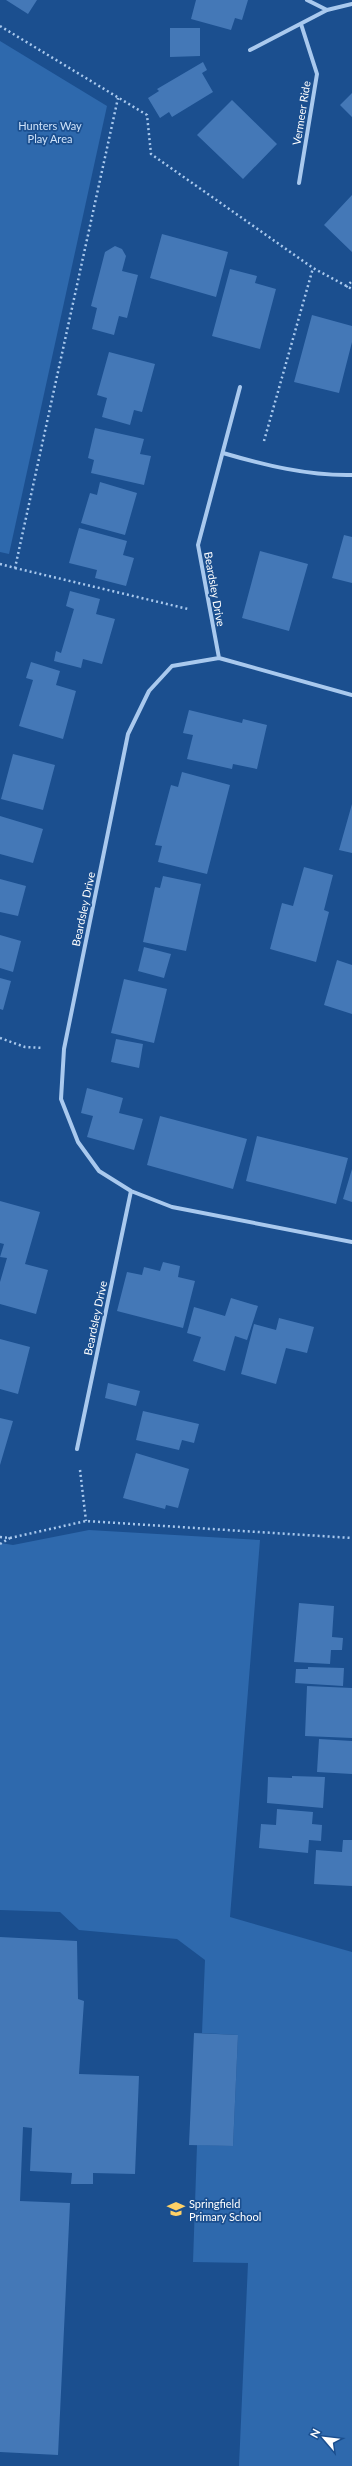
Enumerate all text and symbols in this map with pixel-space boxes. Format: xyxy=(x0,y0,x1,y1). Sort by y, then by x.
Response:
street label: Vermeer Ride xyxy=(289,80,313,146)
park label: Hunters Way Play Area xyxy=(18,119,82,145)
street label: Beardsley Drive xyxy=(202,551,228,628)
street label: Beardsley Drive xyxy=(69,870,97,947)
street label: Beardsley Drive xyxy=(81,1279,109,1356)
place label: Springfield Primary School xyxy=(189,2197,261,2223)
school or university icon: Springfield Primary School xyxy=(166,2199,186,2219)
north arrow xyxy=(304,2418,344,2458)
text: N xyxy=(307,2426,322,2440)

